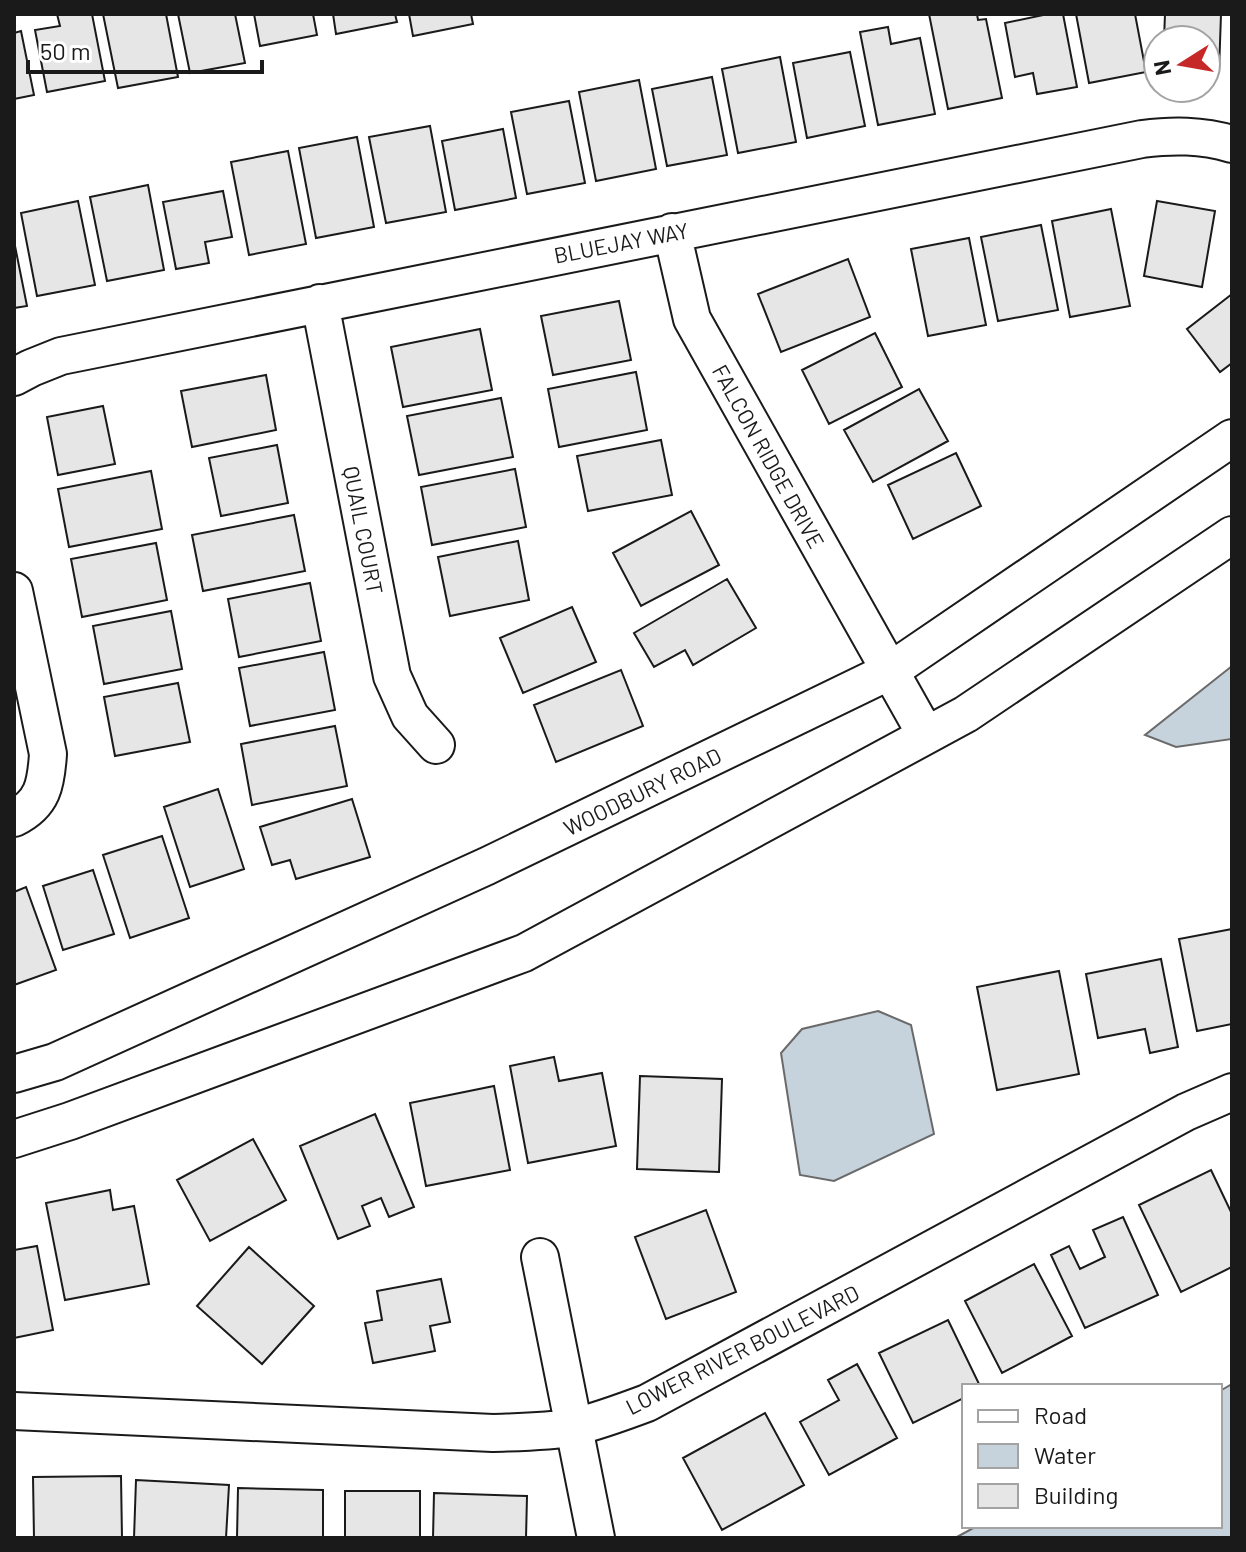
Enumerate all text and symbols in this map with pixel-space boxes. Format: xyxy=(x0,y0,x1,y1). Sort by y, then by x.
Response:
scale bar xyxy=(28,24,262,74)
north arrow xyxy=(1142,24,1222,104)
text: 50 m xyxy=(40,36,91,65)
text: N xyxy=(1147,58,1176,78)
street label: BLUEJAY WAY xyxy=(552,216,690,268)
street label: FALCON RIDGE DRIVE xyxy=(708,360,830,552)
street label: QUAIL COURT xyxy=(339,464,389,596)
street label: WOODBURY ROAD xyxy=(559,742,725,840)
street label: LOWER RIVER BOULEVARD xyxy=(621,1279,863,1419)
legend xyxy=(962,1384,1222,1528)
text: Road xyxy=(1034,1400,1087,1429)
text: Water xyxy=(1034,1440,1096,1469)
text: Building xyxy=(1034,1480,1118,1509)

